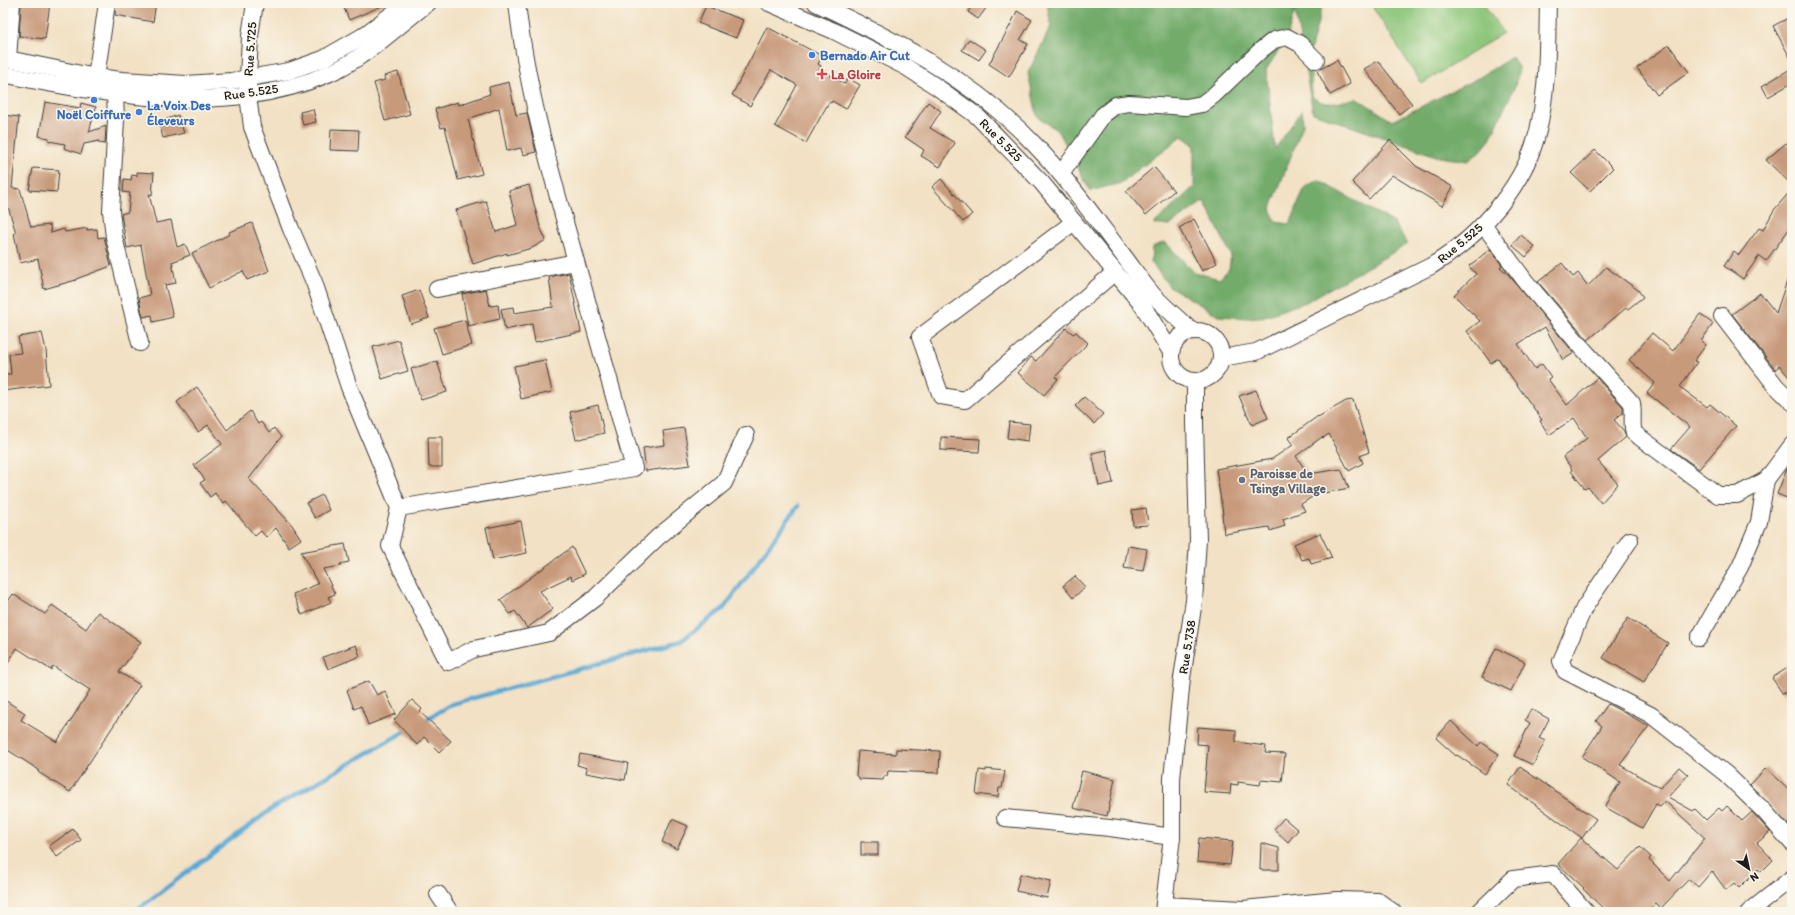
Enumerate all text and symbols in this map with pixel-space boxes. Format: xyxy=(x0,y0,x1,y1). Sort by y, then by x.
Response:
street label: Rue 5.725 xyxy=(241,21,259,77)
place label: Bernado Air Cut xyxy=(820,48,910,63)
marker: Bernado Air Cut xyxy=(807,50,817,60)
place label: La Gloire xyxy=(831,67,881,82)
marker: La Gloire xyxy=(816,68,828,80)
street label: Rue 5.525 xyxy=(223,81,279,103)
marker: Noël Coiffure xyxy=(89,95,99,105)
place label: La Voix Des Éleveurs xyxy=(147,98,211,128)
place label: Noël Coiffure xyxy=(57,107,131,122)
marker: La Voix Des Éleveurs xyxy=(134,107,144,117)
street label: Rue 5.525 xyxy=(976,115,1026,165)
street label: Rue 5.525 xyxy=(1434,220,1486,266)
place label: Paroisse de Tsinga Village xyxy=(1249,466,1326,497)
marker: Paroisse de Tsinga Village xyxy=(1237,475,1247,485)
street label: Rue 5.738 xyxy=(1175,619,1199,675)
north arrow xyxy=(1729,849,1769,889)
text: N xyxy=(1748,869,1761,884)

